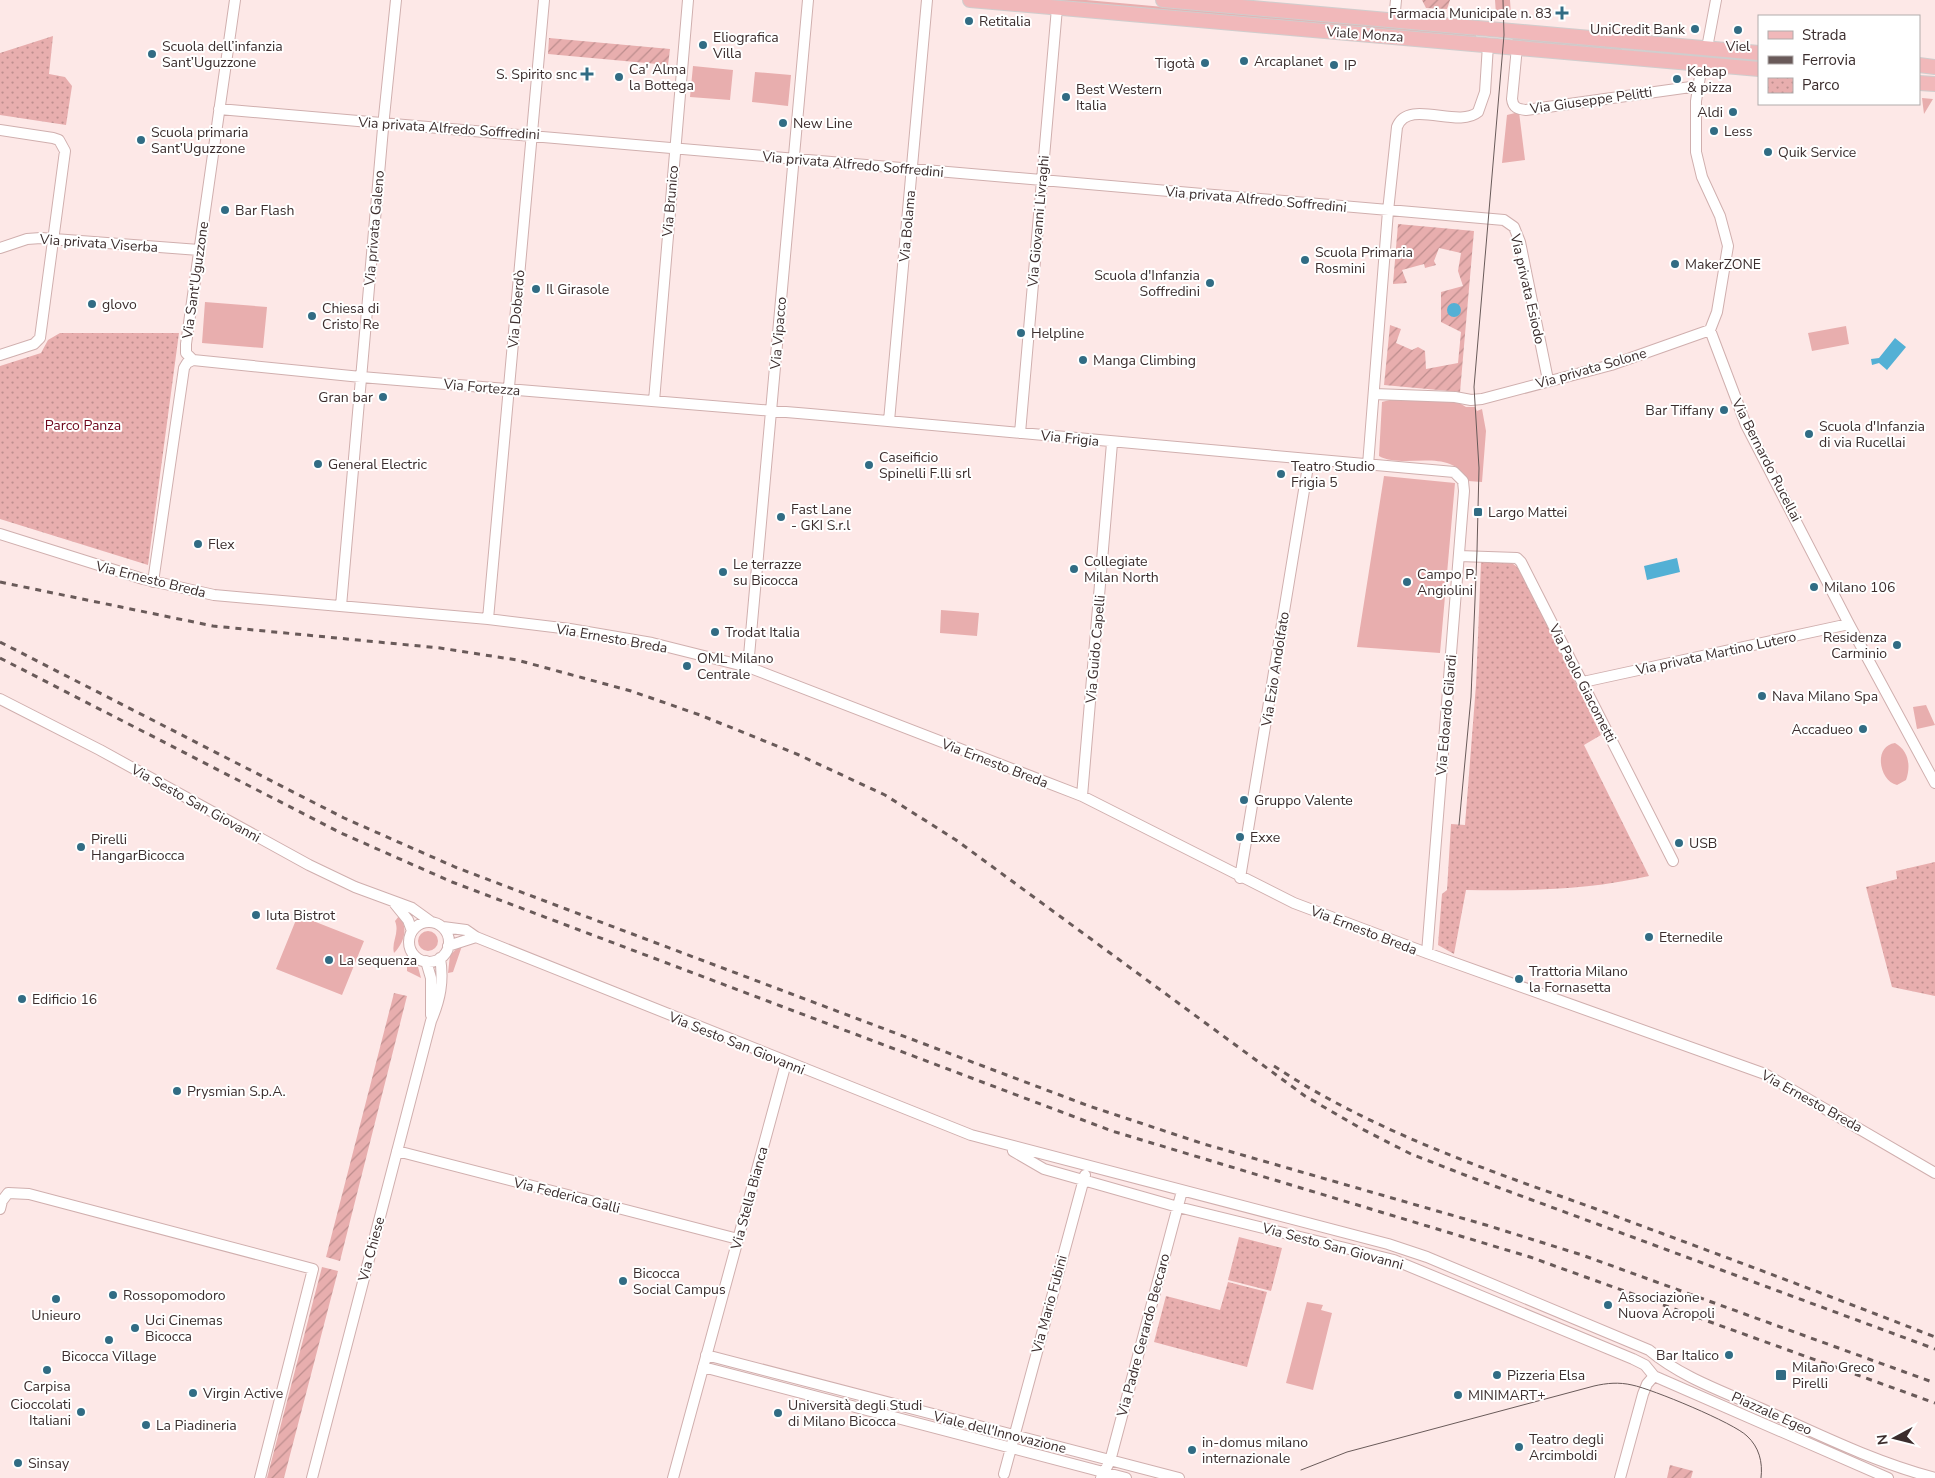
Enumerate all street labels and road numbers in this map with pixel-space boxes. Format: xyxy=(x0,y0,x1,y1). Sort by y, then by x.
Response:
street label: Viale Monza xyxy=(1325,22,1404,47)
street label: Via Giuseppe Pelitti xyxy=(1528,83,1653,119)
street label: Via privata Alfredo Soffredini xyxy=(357,113,540,144)
street label: Via privata Alfredo Soffredini xyxy=(760,147,944,182)
street label: Via Giovanni Livraghi xyxy=(1023,154,1054,289)
street label: Via Brunico xyxy=(658,164,683,239)
street label: Via privata Galeno xyxy=(360,169,389,287)
street label: Via privata Alfredo Soffredini xyxy=(1163,182,1347,217)
street label: Via Bolama xyxy=(895,189,920,264)
street label: Via Sant'Uguzzone xyxy=(178,220,213,341)
street label: Via privata Viserba xyxy=(38,230,159,257)
street label: Via privata Esiodo xyxy=(1505,231,1549,346)
street label: Via Doberdò xyxy=(504,269,529,350)
street label: Via Vipacco xyxy=(766,296,791,371)
street label: Via privata Solone xyxy=(1533,344,1649,394)
street label: Via Fortezza xyxy=(442,375,521,400)
street label: Via Bernardo Rucellai xyxy=(1727,395,1806,525)
street label: Via Frigia xyxy=(1039,426,1100,451)
street label: Via Ernesto Breda xyxy=(93,556,208,602)
street label: Via Guido Capelli xyxy=(1081,594,1110,705)
street label: Via Ezio Andolfato xyxy=(1257,610,1294,729)
street label: Via Ernesto Breda xyxy=(554,619,669,658)
street label: Via Paolo Giacometti xyxy=(1544,620,1621,746)
street label: Via privata Martino Lutero xyxy=(1633,627,1798,680)
street label: Via Edoardo Gilardi xyxy=(1432,654,1461,777)
street label: Via Ernesto Breda xyxy=(938,734,1051,793)
street label: Via Sesto San Giovanni xyxy=(127,759,264,847)
street label: Via Ernesto Breda xyxy=(1307,901,1420,960)
street label: Via Sesto San Giovanni xyxy=(665,1007,808,1079)
street label: Via Ernesto Breda xyxy=(1757,1065,1866,1137)
street label: Via Stella Bianca xyxy=(726,1144,772,1253)
street label: Via Federica Galli xyxy=(511,1173,622,1218)
street label: Via Chiese xyxy=(353,1215,389,1285)
street label: Via Sesto San Giovanni xyxy=(1259,1218,1405,1274)
street label: Via Padre Gerardo Beccaro xyxy=(1112,1251,1174,1420)
street label: Via Mario Fubini xyxy=(1027,1253,1072,1356)
street label: Piazzale Egeo xyxy=(1728,1387,1815,1440)
street label: Viale dell'Innovazione xyxy=(930,1407,1068,1458)

